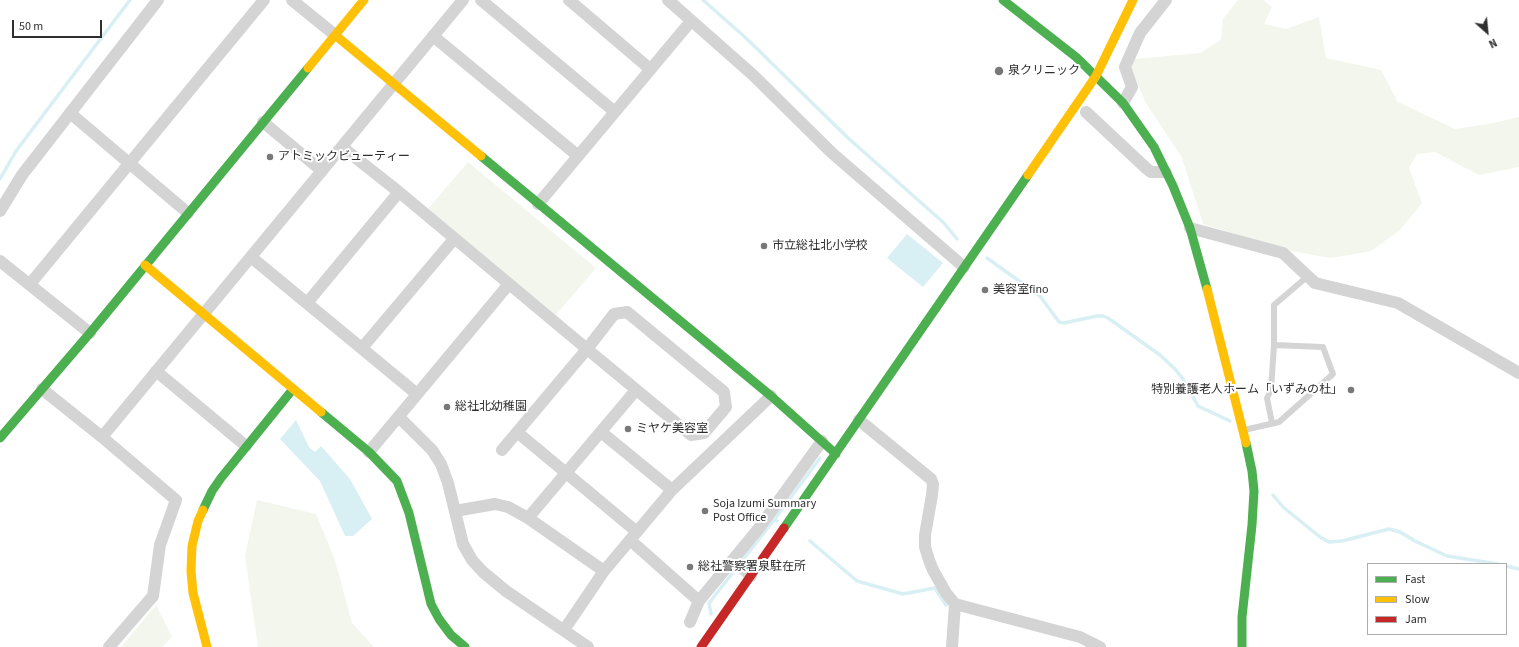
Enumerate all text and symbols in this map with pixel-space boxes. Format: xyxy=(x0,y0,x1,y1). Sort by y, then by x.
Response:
scale bar xyxy=(14,12,104,38)
north arrow xyxy=(1467,12,1507,52)
text: 50 m xyxy=(19,18,43,35)
text: N xyxy=(1486,35,1499,51)
place label: 泉クリニック xyxy=(1008,64,1080,78)
marker: 泉クリニック xyxy=(993,65,1005,77)
place label: アトミックビューティー xyxy=(278,150,410,164)
marker: アトミックビューティー xyxy=(265,152,275,162)
place label: 市立総社北小学校 xyxy=(772,239,868,253)
marker: 市立総社北小学校 xyxy=(759,241,769,251)
place label: 美容室fino xyxy=(993,283,1049,297)
marker: 美容室fino xyxy=(980,285,990,295)
place label: 特別養護老人ホーム「いずみの杜」 xyxy=(1151,383,1343,397)
marker: 特別養護老人ホーム「いずみの杜」 xyxy=(1346,385,1356,395)
place label: 総社北幼稚園 xyxy=(455,400,527,414)
marker: 総社北幼稚園 xyxy=(442,402,452,412)
place label: ミヤケ美容室 xyxy=(636,422,708,436)
marker: ミヤケ美容室 xyxy=(623,424,633,434)
place label: Soja Izumi Summary Post Office xyxy=(713,497,816,525)
marker: Soja Izumi Summary Post Office xyxy=(700,506,710,516)
place label: 総社警察署泉駐在所 xyxy=(698,560,806,574)
marker: 総社警察署泉駐在所 xyxy=(685,562,695,572)
legend xyxy=(1367,563,1507,635)
text: Fast xyxy=(1405,571,1425,588)
text: Slow xyxy=(1405,591,1430,608)
text: Jam xyxy=(1405,611,1427,628)

